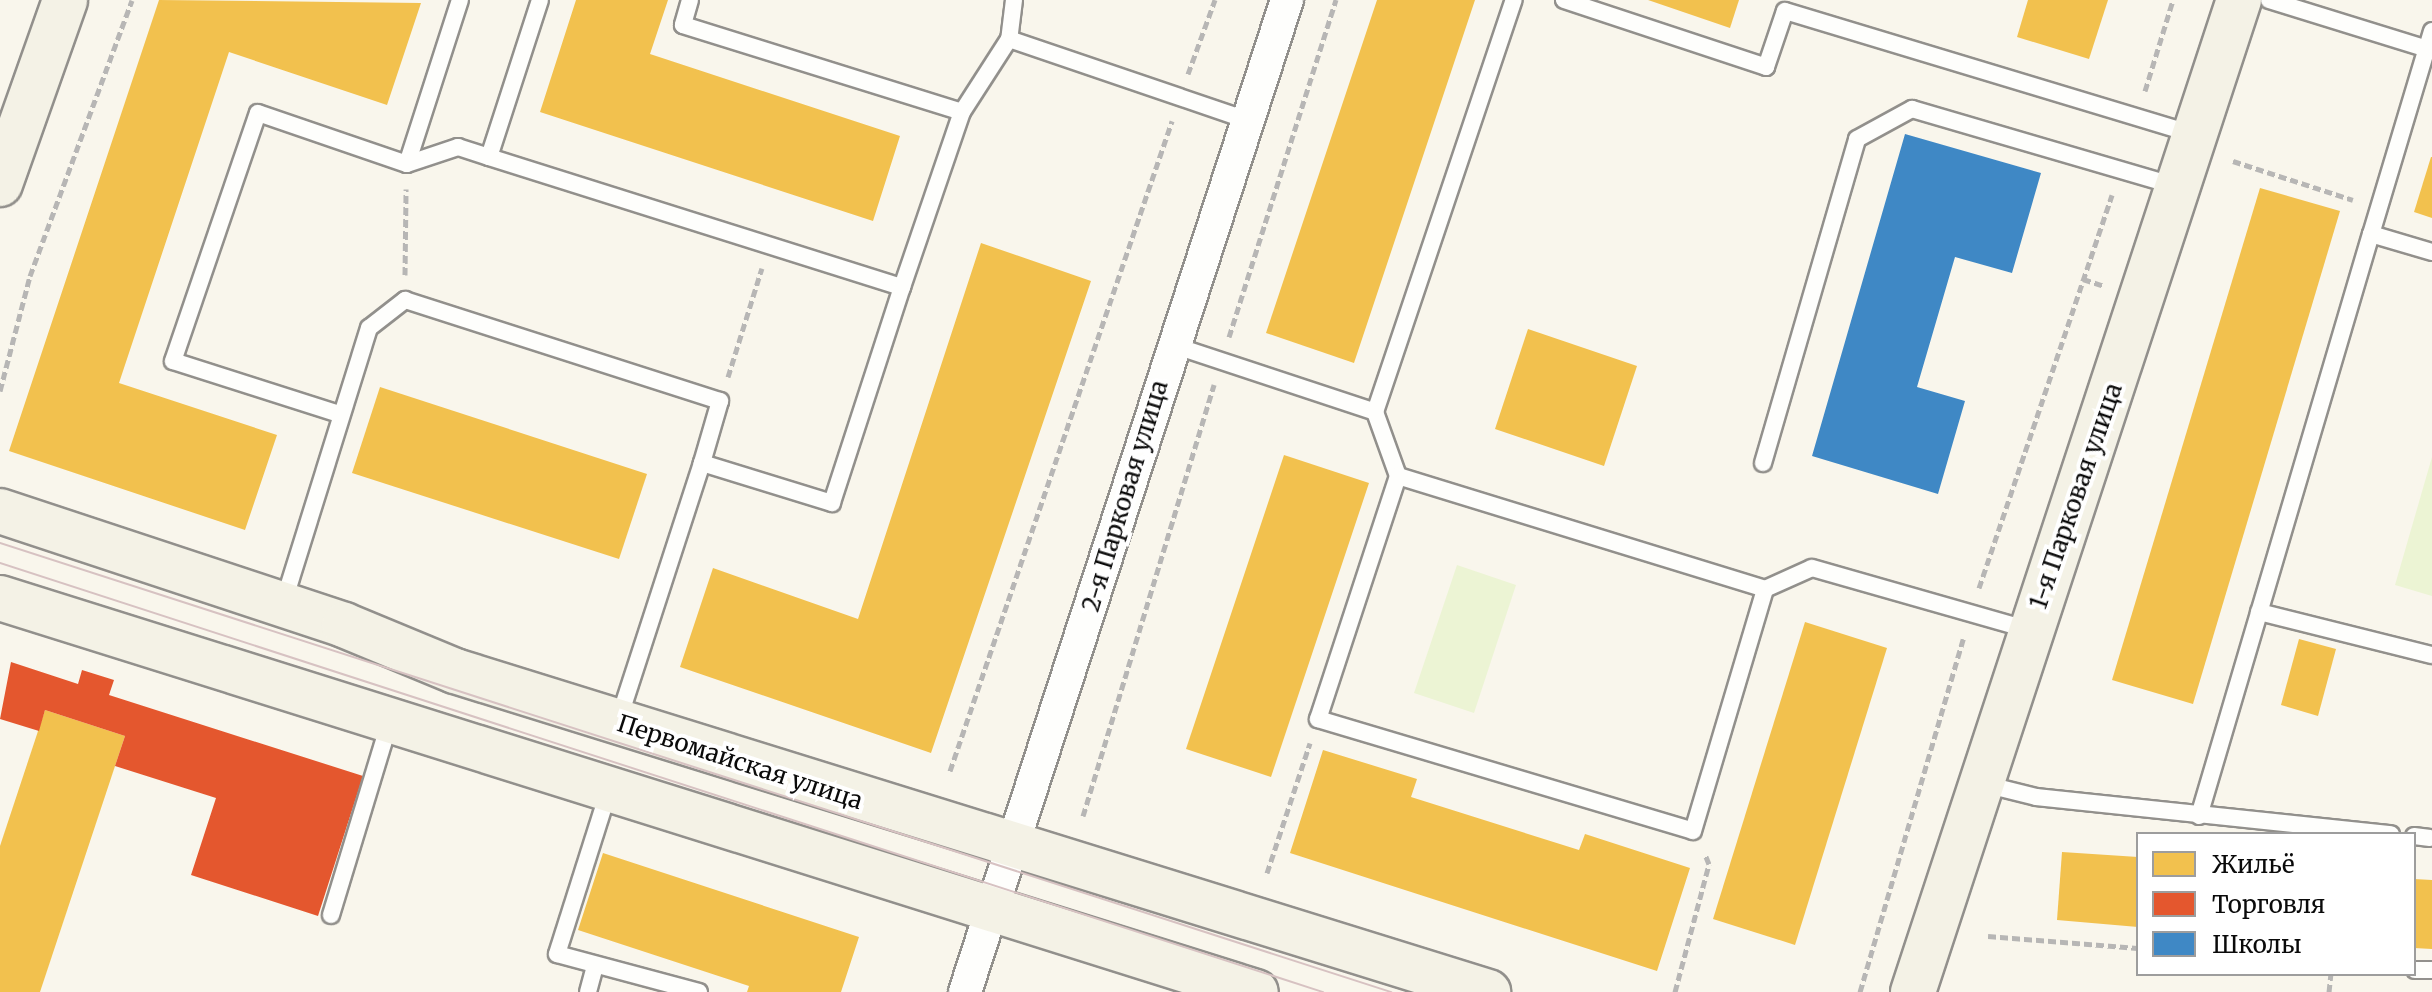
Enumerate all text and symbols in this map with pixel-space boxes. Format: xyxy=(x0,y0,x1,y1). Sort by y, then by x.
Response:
street label: 2-я Парковая улица xyxy=(1076,377,1174,615)
street label: 1-я Парковая улица xyxy=(2024,379,2128,613)
street label: Первомайская улица xyxy=(614,709,866,815)
legend xyxy=(2136,832,2416,976)
text: Жильё xyxy=(2212,849,2295,880)
text: Торговля xyxy=(2212,889,2325,920)
text: Школы xyxy=(2212,929,2302,960)

